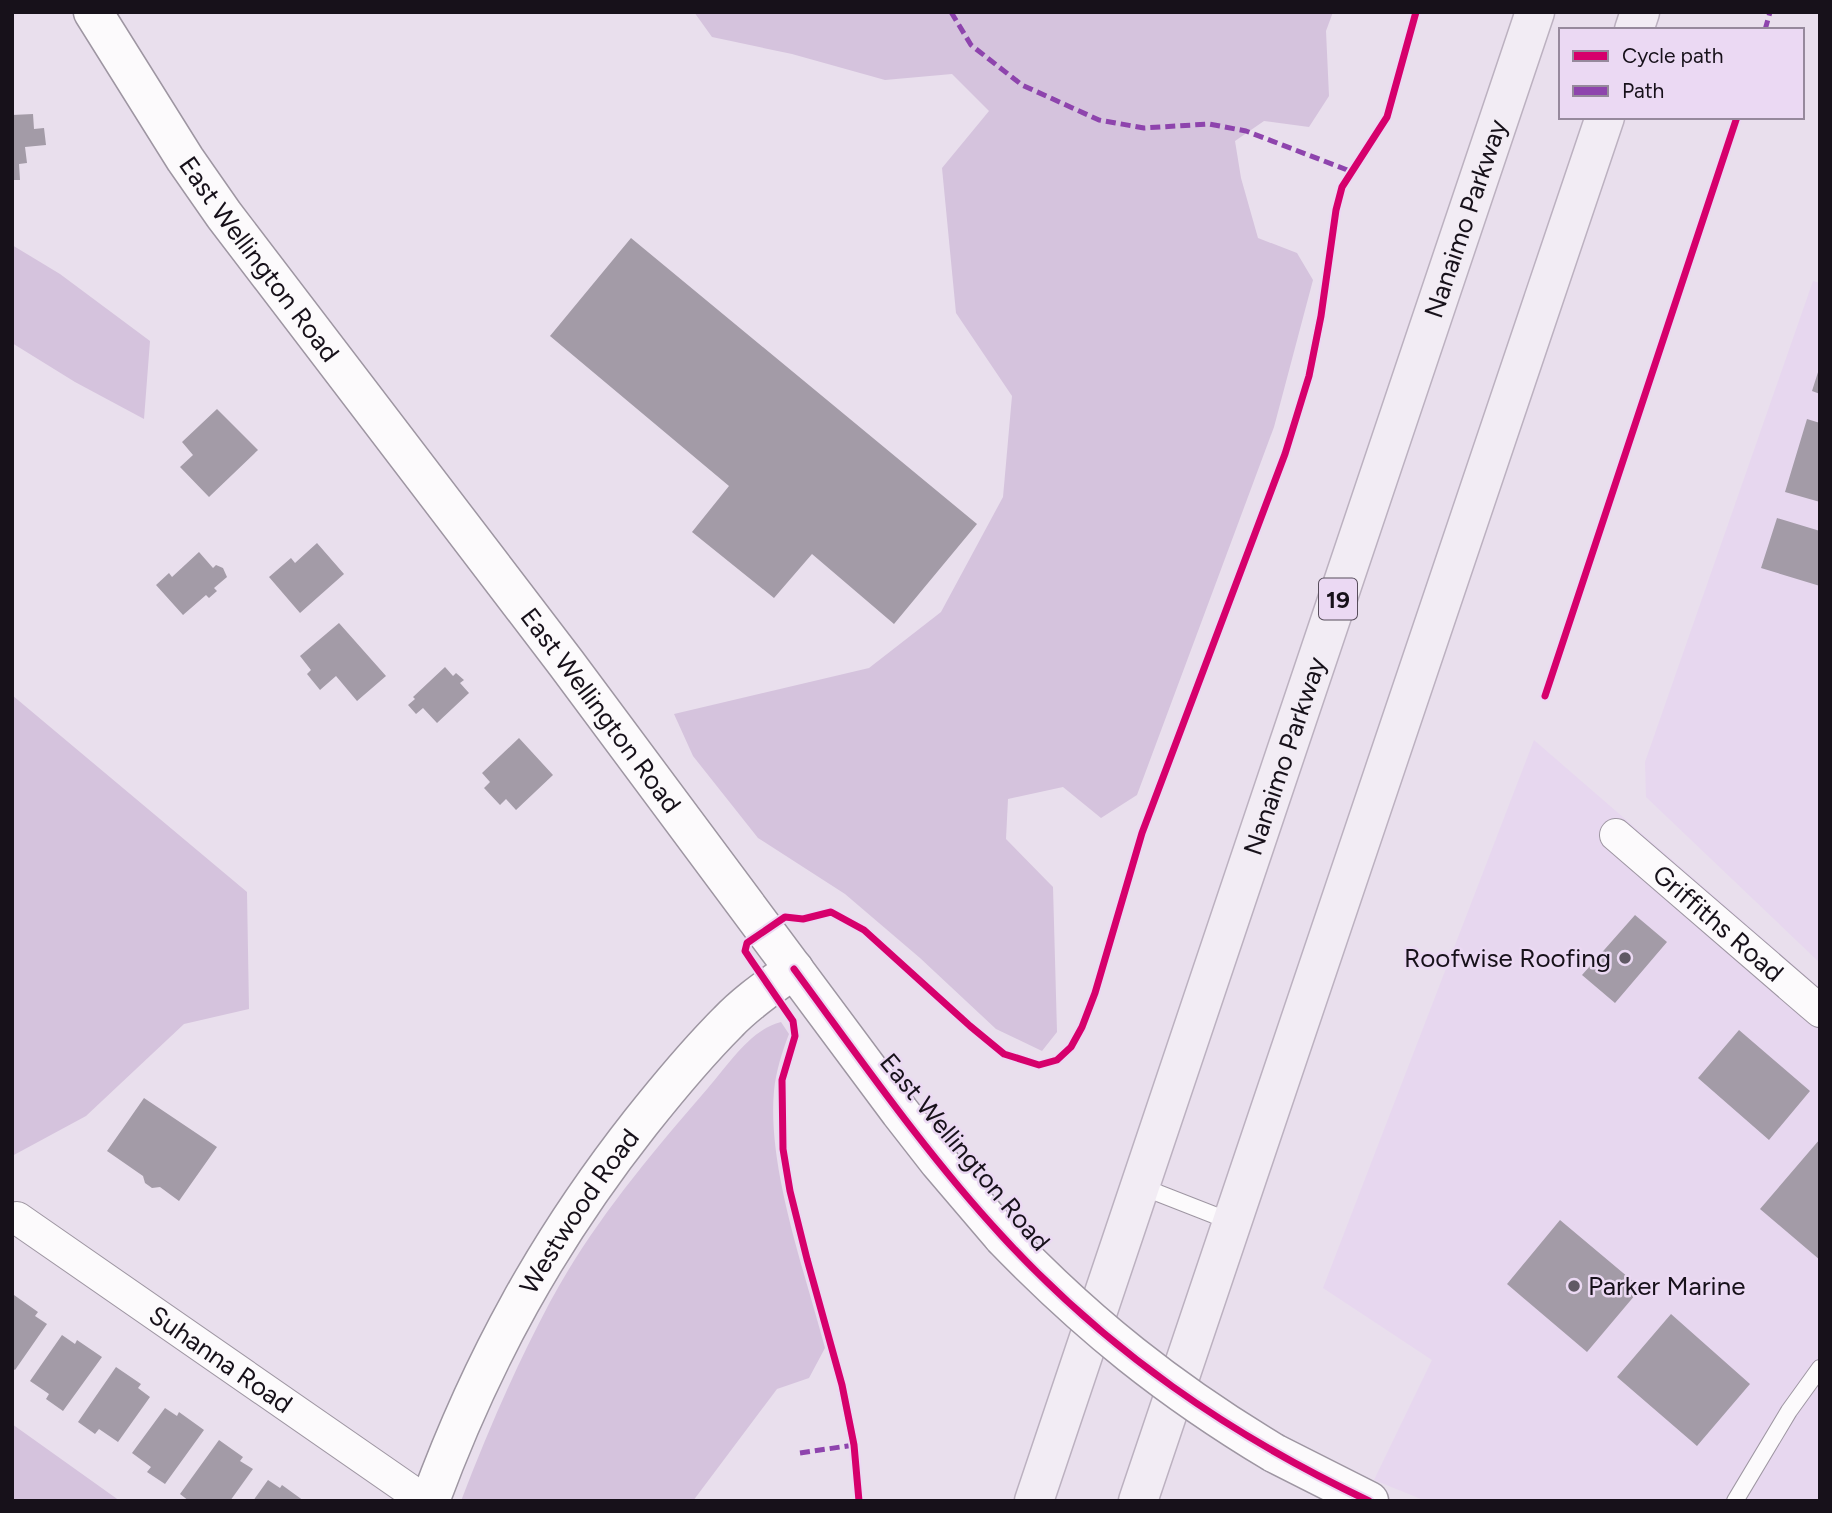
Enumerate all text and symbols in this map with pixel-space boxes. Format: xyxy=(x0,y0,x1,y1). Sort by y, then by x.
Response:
legend xyxy=(1559,28,1804,119)
text: Cycle path xyxy=(1622,43,1723,68)
text: Path xyxy=(1622,78,1664,103)
street label: Nanaimo Parkway xyxy=(1417,115,1514,322)
street label: East Wellington Road xyxy=(172,150,346,368)
road number: 19 xyxy=(1319,578,1357,620)
street label: East Wellington Road xyxy=(514,601,688,819)
street label: Nanaimo Parkway xyxy=(1236,652,1333,859)
street label: Griffiths Road xyxy=(1646,858,1790,988)
place label: Roofwise Roofing xyxy=(1404,942,1611,974)
marker: Roofwise Roofing xyxy=(1617,950,1633,966)
street label: East Wellington Road xyxy=(873,1047,1057,1257)
street label: Westwood Road xyxy=(513,1122,646,1299)
place label: Parker Marine xyxy=(1588,1270,1745,1302)
marker: Parker Marine xyxy=(1566,1278,1582,1294)
street label: Suhanna Road xyxy=(143,1299,298,1420)

